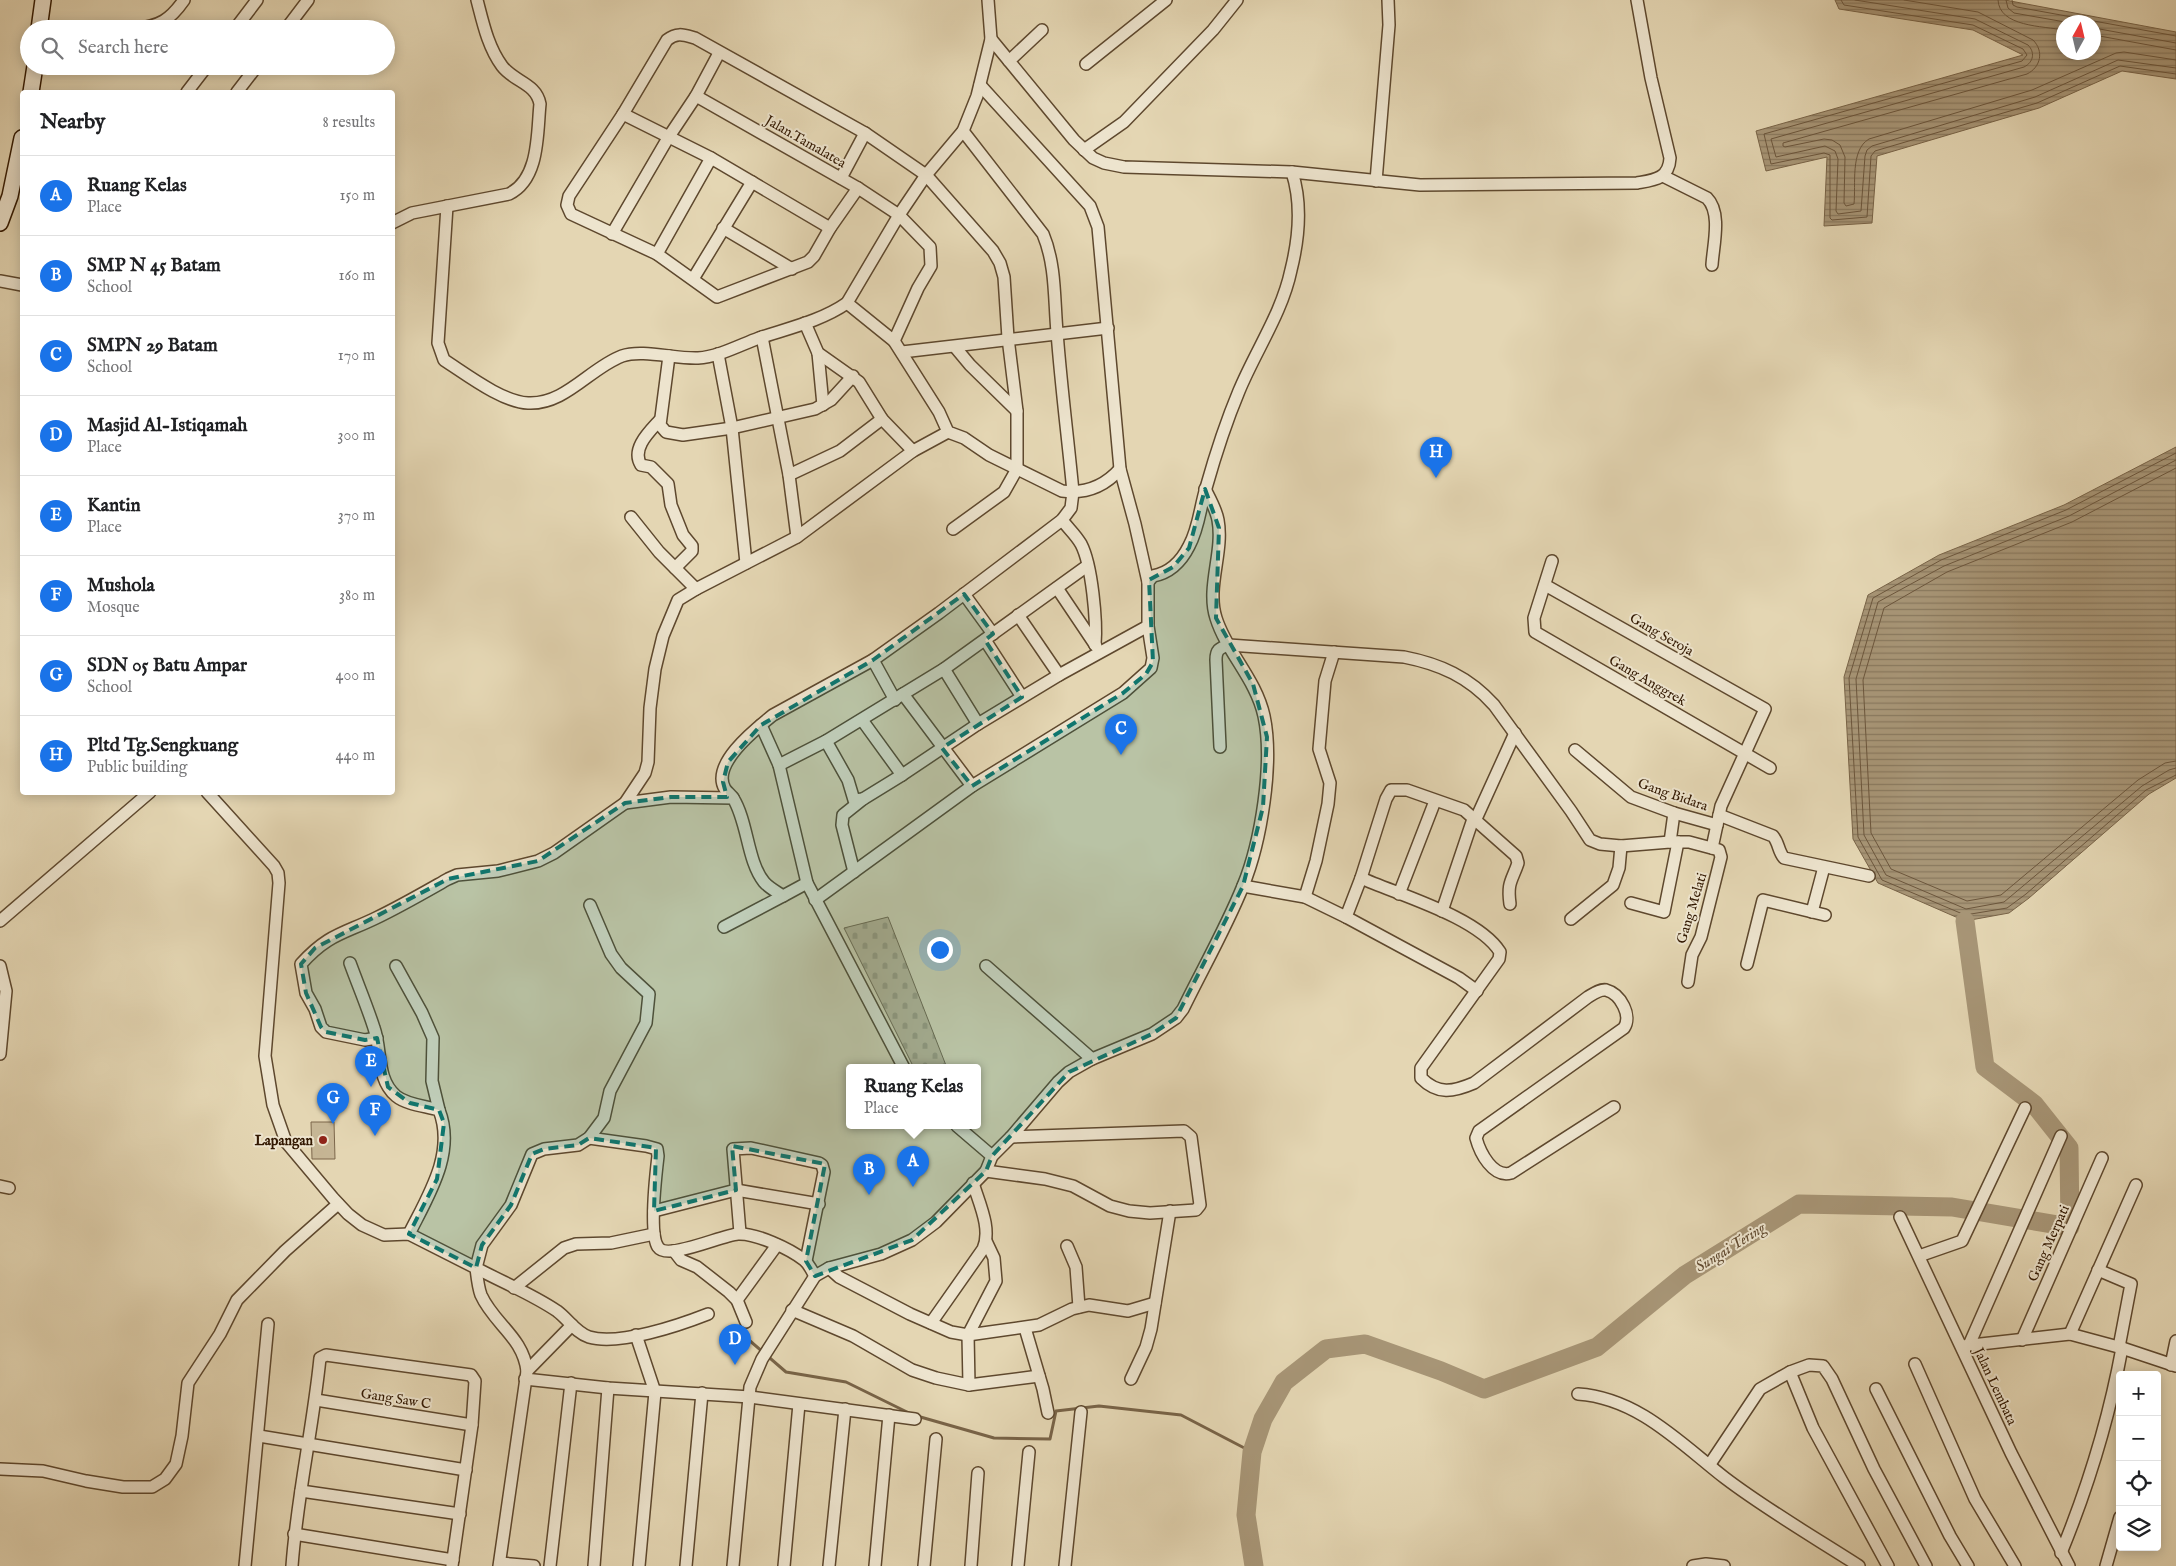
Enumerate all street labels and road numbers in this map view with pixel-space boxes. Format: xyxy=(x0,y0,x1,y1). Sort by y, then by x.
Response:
street label: Jalan.Tamalatea xyxy=(760,110,850,173)
street label: Gang Seroja xyxy=(1626,609,1698,661)
street label: Gang Anggrek xyxy=(1606,651,1690,711)
street label: Gang Bidara xyxy=(1635,775,1711,816)
street label: Gang Melati xyxy=(1673,870,1711,946)
street label: Gang Merpati xyxy=(2024,1202,2074,1285)
street label: Jalan Lembata xyxy=(1968,1343,2021,1429)
street label: Gang Saw C xyxy=(360,1385,432,1413)

